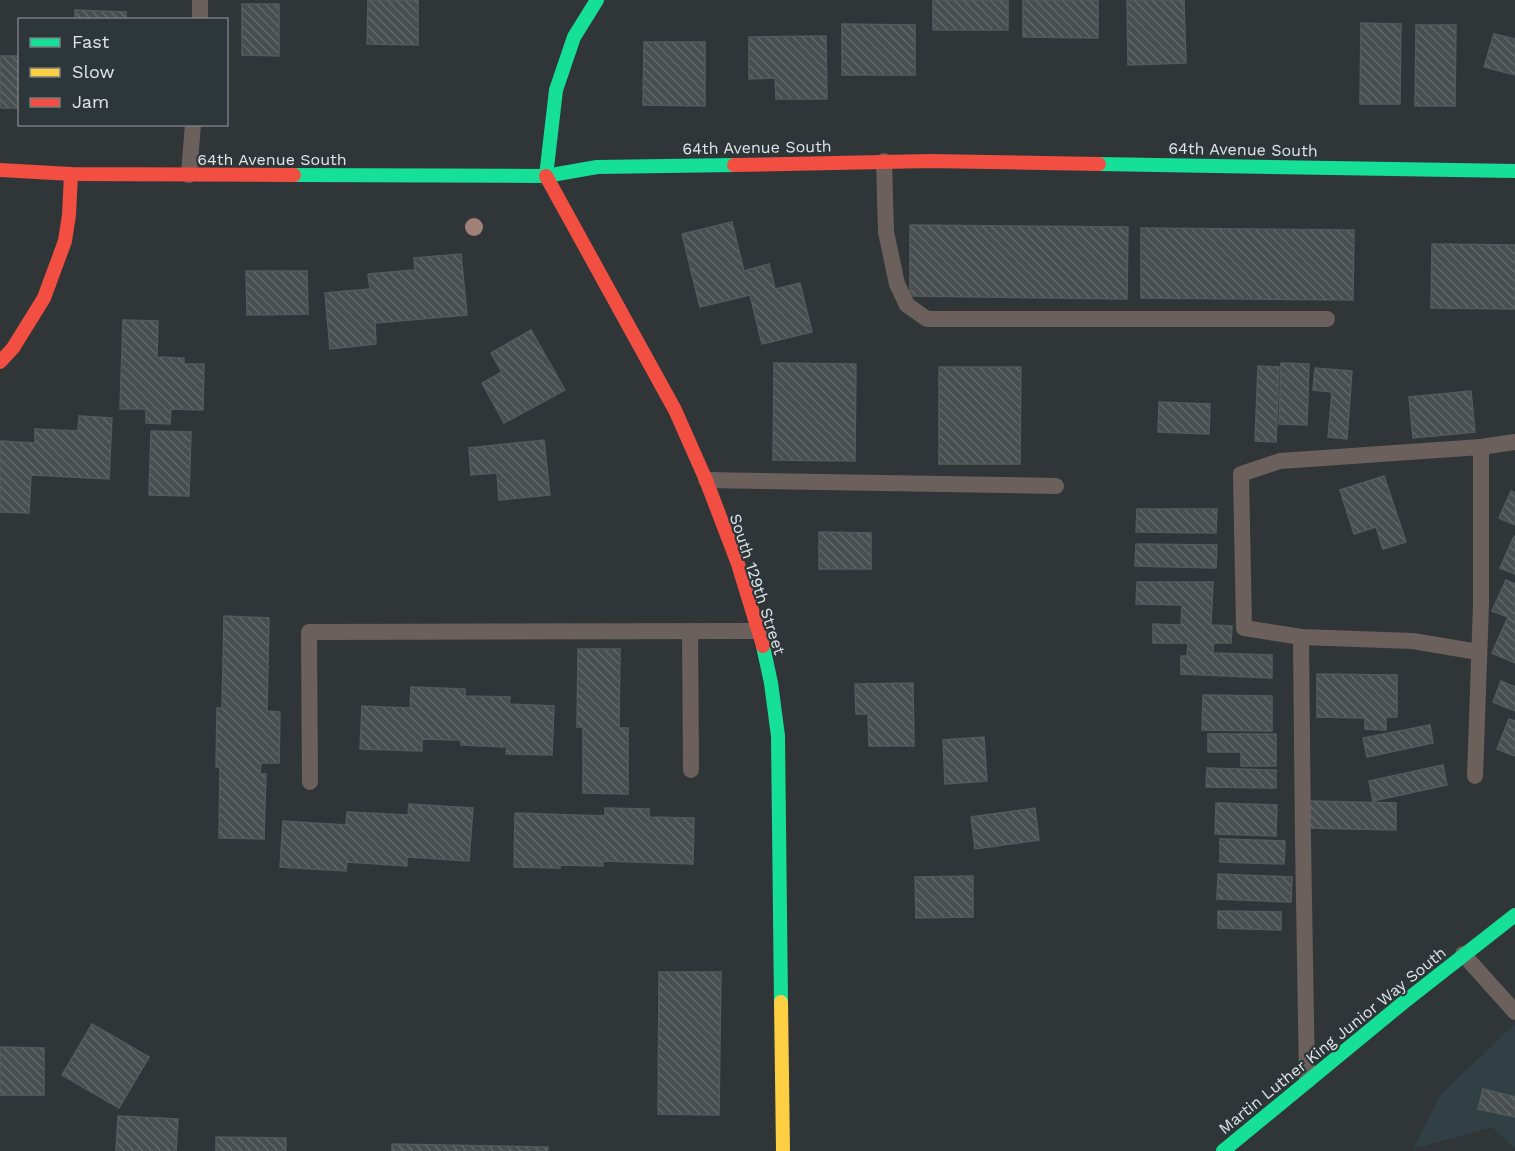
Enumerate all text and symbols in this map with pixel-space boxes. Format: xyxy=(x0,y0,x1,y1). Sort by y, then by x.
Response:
legend xyxy=(18,18,228,126)
text: Fast xyxy=(72,31,110,52)
text: Slow xyxy=(72,61,115,82)
text: Jam xyxy=(72,91,109,112)
street label: 64th Avenue South xyxy=(682,137,832,158)
street label: 64th Avenue South xyxy=(1168,139,1318,160)
street label: 64th Avenue South xyxy=(197,150,347,169)
street label: South 129th Street xyxy=(726,511,789,657)
street label: Martin Luther King Junior Way South xyxy=(1215,943,1450,1138)

